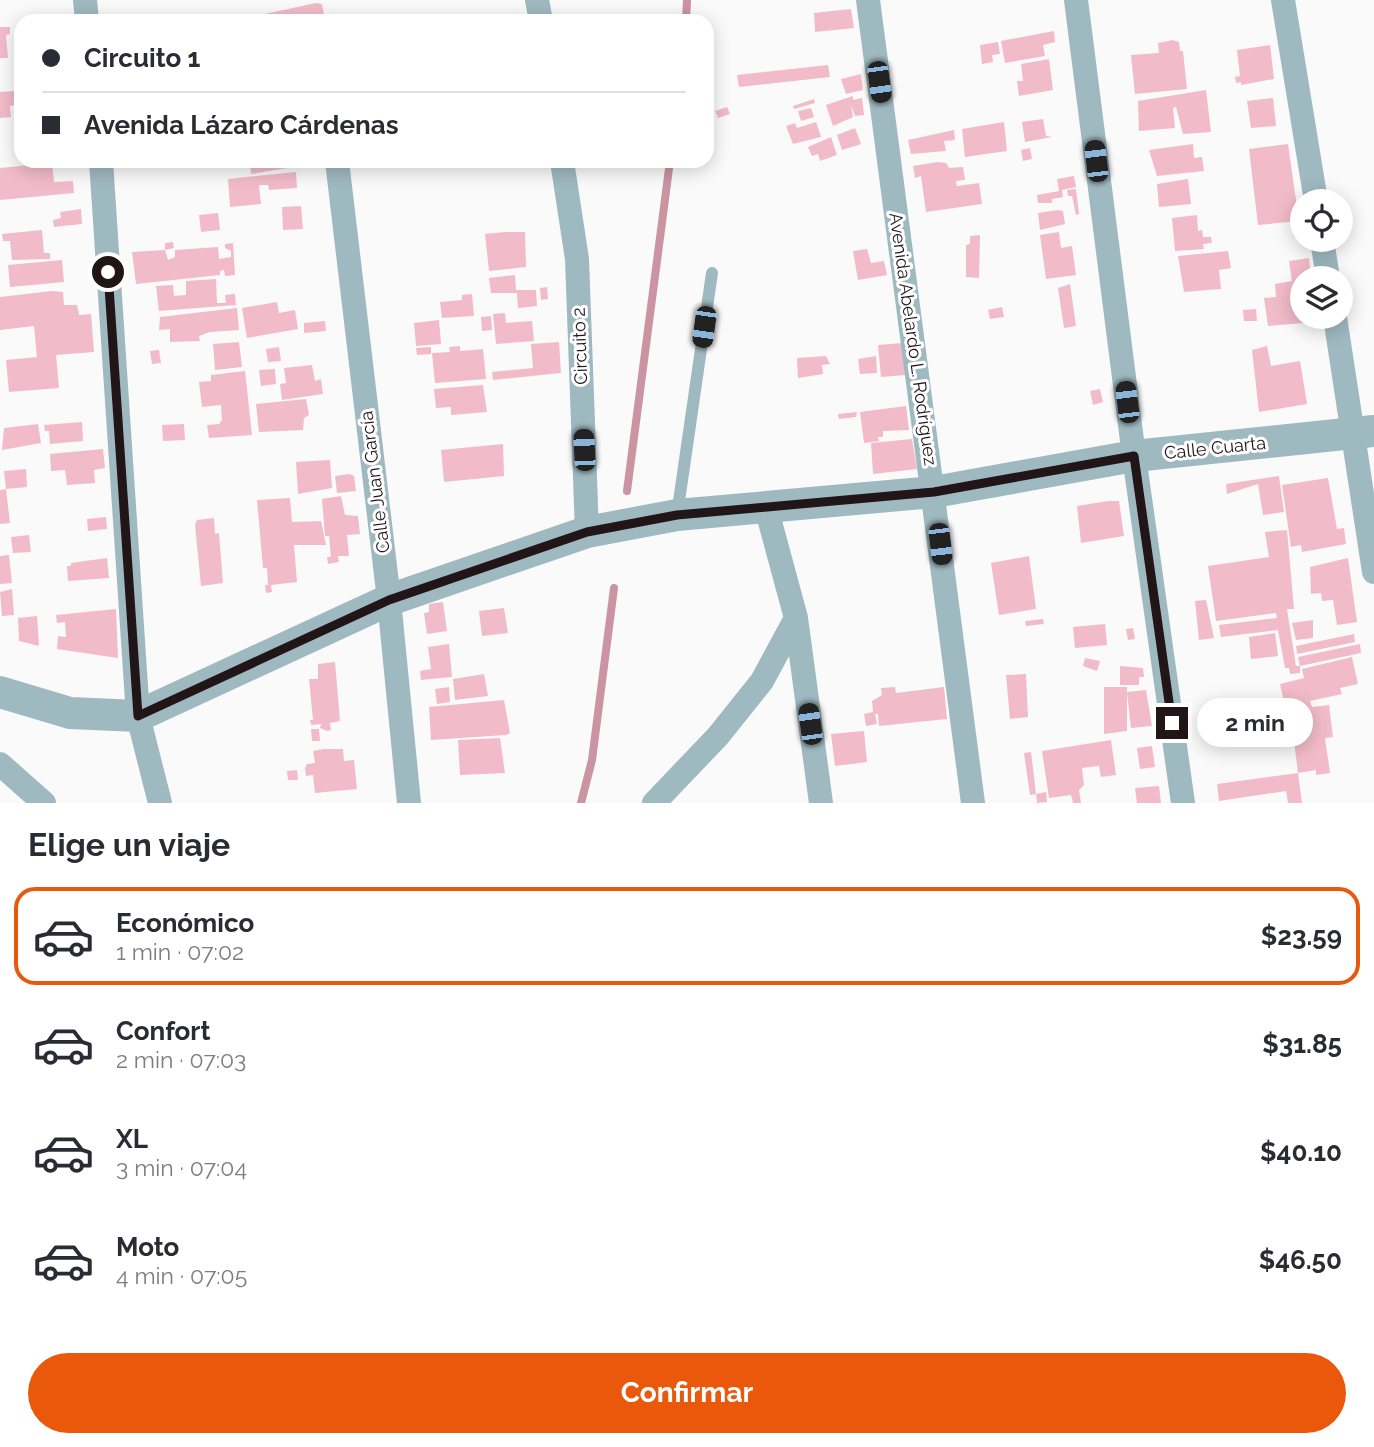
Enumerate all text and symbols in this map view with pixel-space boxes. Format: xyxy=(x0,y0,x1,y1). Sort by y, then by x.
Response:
text: Circuito 1 xyxy=(84,43,200,73)
car xyxy=(866,60,893,104)
text: Avenida Lázaro Cárdenas xyxy=(84,110,399,140)
car xyxy=(1084,139,1109,183)
map controls xyxy=(1290,189,1353,329)
button: locate xyxy=(1290,189,1353,252)
street label: Avenida Abelardo L. Rodríguez xyxy=(885,211,942,467)
route start xyxy=(92,256,124,288)
button: layers xyxy=(1290,266,1353,329)
car xyxy=(691,305,718,349)
street label: Circuito 2 xyxy=(568,307,591,385)
car xyxy=(1115,380,1140,424)
street label: Calle Juan García xyxy=(355,410,394,554)
car xyxy=(573,428,596,472)
street label: Calle Cuarta xyxy=(1163,432,1267,463)
car xyxy=(928,522,953,566)
callout: 2 min xyxy=(1196,698,1312,748)
car xyxy=(797,702,824,746)
route end xyxy=(1156,707,1188,739)
text: 2 min xyxy=(1225,709,1285,736)
text: Elige un viaje xyxy=(28,826,230,863)
icon: car xyxy=(32,905,95,968)
text: Económico xyxy=(116,908,254,938)
text: $23.59 xyxy=(1261,921,1342,951)
text: 1 min · 07:02 xyxy=(116,938,244,965)
icon: car xyxy=(32,1013,95,1076)
text: Confort xyxy=(116,1016,210,1046)
text: $31.85 xyxy=(1262,1029,1342,1059)
text: 2 min · 07:03 xyxy=(116,1046,246,1073)
icon: car xyxy=(32,1121,95,1184)
text: XL xyxy=(116,1124,148,1154)
text: $40.10 xyxy=(1260,1137,1342,1167)
text: 3 min · 07:04 xyxy=(116,1154,247,1181)
icon: car xyxy=(32,1229,95,1292)
text: Moto xyxy=(116,1232,179,1262)
text: $46.50 xyxy=(1259,1245,1342,1275)
text: 4 min · 07:05 xyxy=(116,1262,247,1289)
button: Confirmar xyxy=(28,1353,1346,1433)

